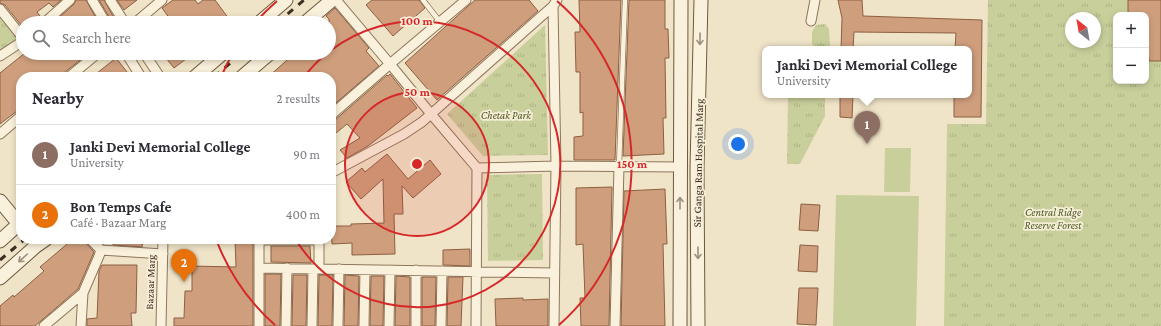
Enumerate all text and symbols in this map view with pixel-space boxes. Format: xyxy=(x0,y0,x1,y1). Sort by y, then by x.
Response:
north arrow xyxy=(1065,12,1101,48)
map controls xyxy=(1113,12,1149,84)
button: + xyxy=(1113,12,1149,48)
text: 100 m xyxy=(401,14,434,28)
search box xyxy=(16,16,336,60)
icon: search xyxy=(30,27,52,49)
text: Search here xyxy=(62,30,131,46)
one-way arrow xyxy=(696,32,704,45)
popup xyxy=(762,46,972,98)
button: − xyxy=(1113,48,1149,84)
text: Janki Devi Memorial College xyxy=(777,57,957,73)
text: University xyxy=(777,73,830,88)
text: 50 m xyxy=(404,85,431,99)
text: Nearby xyxy=(32,89,84,108)
text: 2 results xyxy=(277,91,320,106)
street label: Sir Ganga Ram Hospital Marg xyxy=(691,98,706,228)
park label: Chetak Park xyxy=(481,109,532,121)
pin: 1 xyxy=(854,111,880,144)
your location xyxy=(728,134,748,154)
text: Janki Devi Memorial College xyxy=(70,139,251,155)
text: 1 xyxy=(43,147,47,162)
text: 90 m xyxy=(293,147,320,162)
text: University xyxy=(70,155,124,170)
centre of rings xyxy=(410,157,424,171)
text: 150 m xyxy=(617,157,648,171)
one-way arrow xyxy=(676,197,684,210)
text: Bon Temps Cafe xyxy=(70,199,172,215)
park label: Central Ridge Reserve Forest xyxy=(1025,206,1082,231)
text: 2 xyxy=(42,207,48,222)
text: 400 m xyxy=(286,207,320,222)
text: Café · Bazaar Marg xyxy=(70,215,166,230)
one-way arrow xyxy=(694,246,702,259)
pin: 2 xyxy=(171,249,197,282)
one-way arrow xyxy=(18,253,28,262)
street label: Bazaar Marg xyxy=(143,254,158,310)

